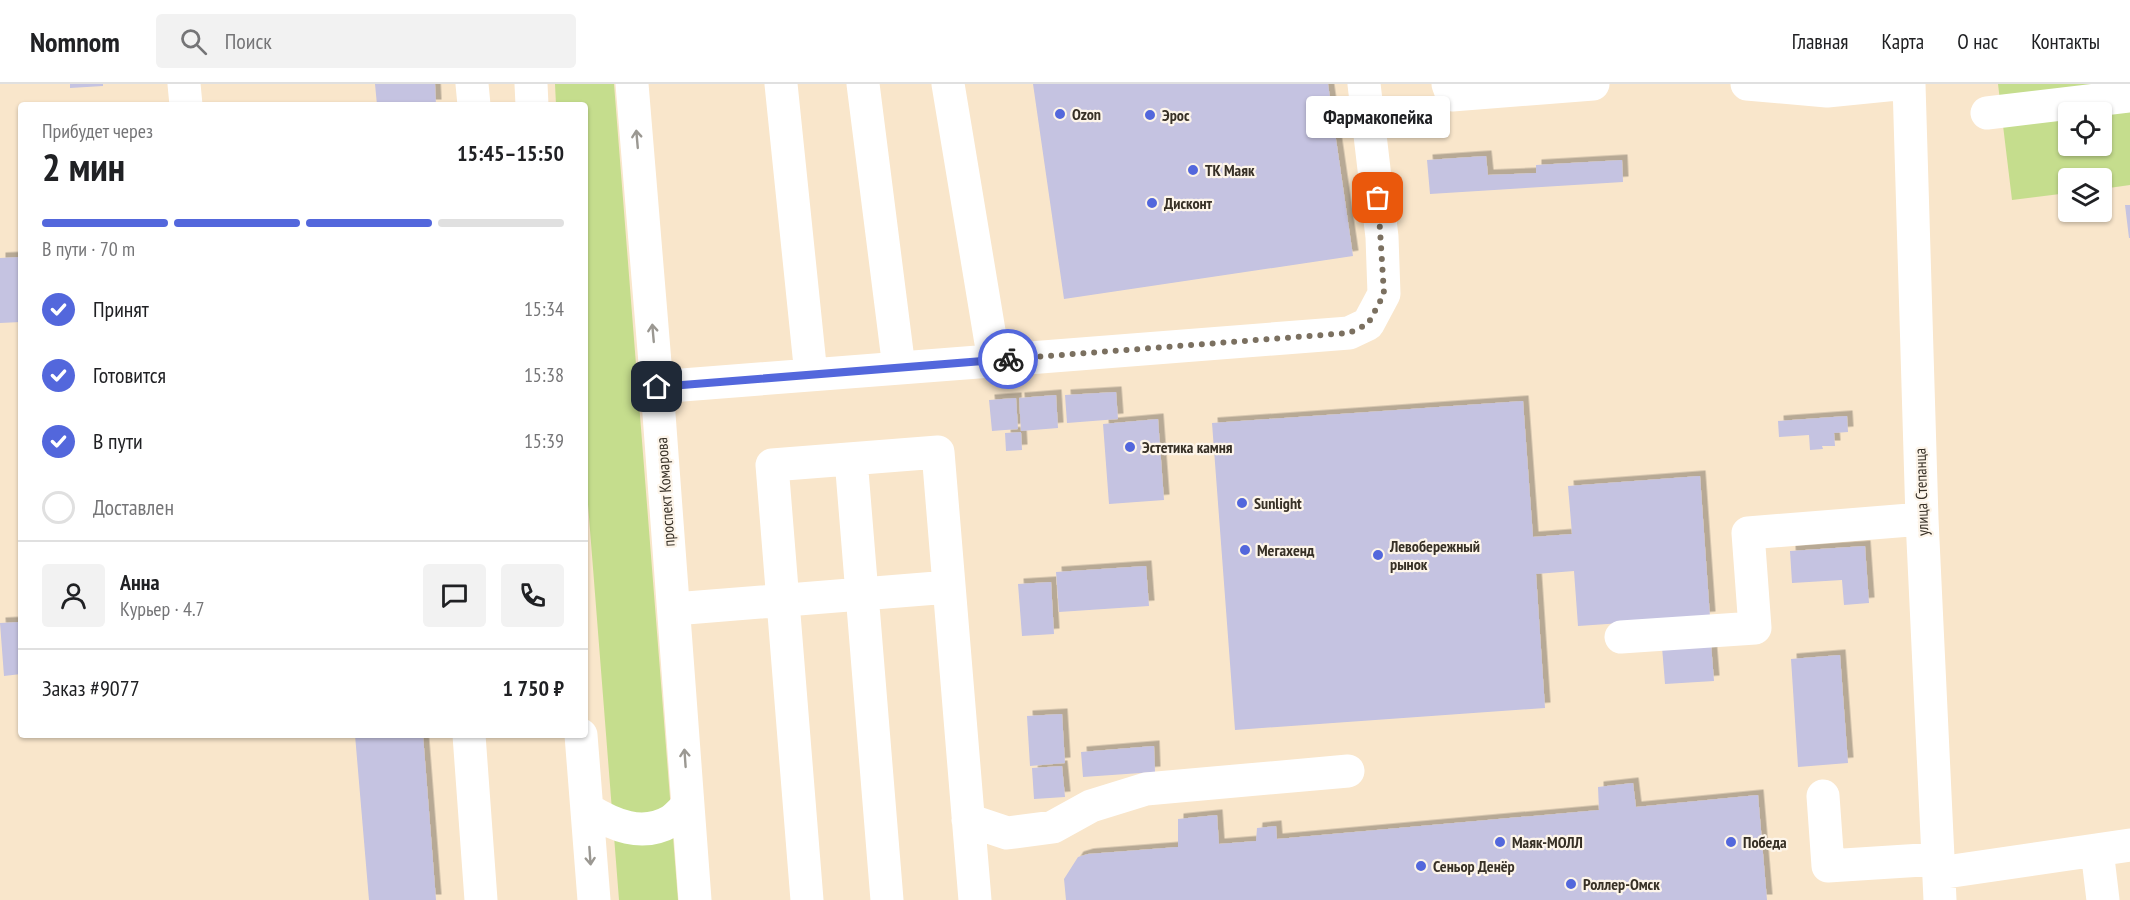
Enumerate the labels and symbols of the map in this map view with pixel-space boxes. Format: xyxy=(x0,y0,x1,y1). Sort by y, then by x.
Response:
callout: Фармакопейка xyxy=(1306,96,1450,138)
place label: Ozon xyxy=(1072,104,1101,124)
place label: Эрос xyxy=(1162,105,1190,125)
marker: Ozon xyxy=(1053,107,1067,121)
marker: Эрос xyxy=(1143,108,1157,122)
one-way arrow xyxy=(631,129,642,149)
place label: ТК Маяк xyxy=(1205,160,1255,180)
marker: ТК Маяк xyxy=(1186,163,1200,177)
pin xyxy=(1352,172,1403,223)
place label: Дисконт xyxy=(1164,193,1213,213)
marker: Дисконт xyxy=(1145,196,1159,210)
one-way arrow xyxy=(647,324,658,344)
courier xyxy=(978,329,1038,389)
pin xyxy=(631,361,682,412)
street label: проспект Комарова xyxy=(651,437,679,547)
place label: Эстетика камня xyxy=(1142,437,1233,457)
marker: Эстетика камня xyxy=(1123,440,1137,454)
street label: улица Степанца xyxy=(1909,448,1933,536)
place label: Sunlight xyxy=(1254,493,1302,513)
marker: Sunlight xyxy=(1235,496,1249,510)
place label: Левобережный рынок xyxy=(1389,536,1480,574)
place label: Мегахенд xyxy=(1257,540,1315,560)
marker: Мегахенд xyxy=(1238,543,1252,557)
marker: Левобережный рынок xyxy=(1371,548,1385,562)
one-way arrow xyxy=(679,748,690,768)
place label: Маяк-МОЛЛ xyxy=(1512,832,1583,852)
place label: Победа xyxy=(1743,832,1787,852)
marker: Маяк-МОЛЛ xyxy=(1493,835,1507,849)
marker: Победа xyxy=(1724,835,1738,849)
one-way arrow xyxy=(585,846,596,866)
place label: Сеньор Денёр xyxy=(1433,856,1515,876)
marker: Сеньор Денёр xyxy=(1414,859,1428,873)
place label: Роллер-Омск xyxy=(1583,874,1660,894)
marker: Роллер-Омск xyxy=(1564,877,1578,891)

